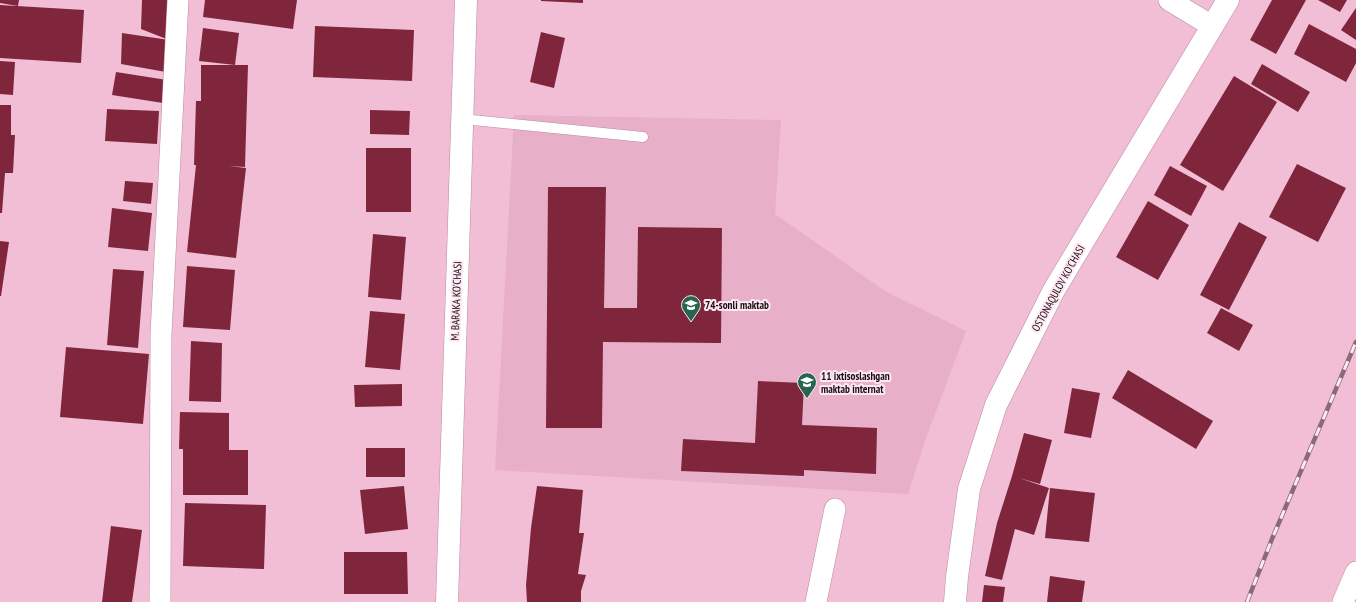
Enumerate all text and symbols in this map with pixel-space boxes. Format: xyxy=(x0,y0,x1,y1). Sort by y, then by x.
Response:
street label: OSTONAQULOV KO'CHASI xyxy=(1028,242,1088,334)
street label: M. BARAKA KO'CHASI xyxy=(448,261,464,341)
school or university icon: 74-sonli maktab xyxy=(680,294,702,322)
place label: 74-sonli maktab xyxy=(705,298,769,312)
place label: 11 ixtisoslashgan maktab internat xyxy=(821,369,890,396)
school or university icon: 11 ixtisoslashgan maktab internat xyxy=(796,371,818,399)

